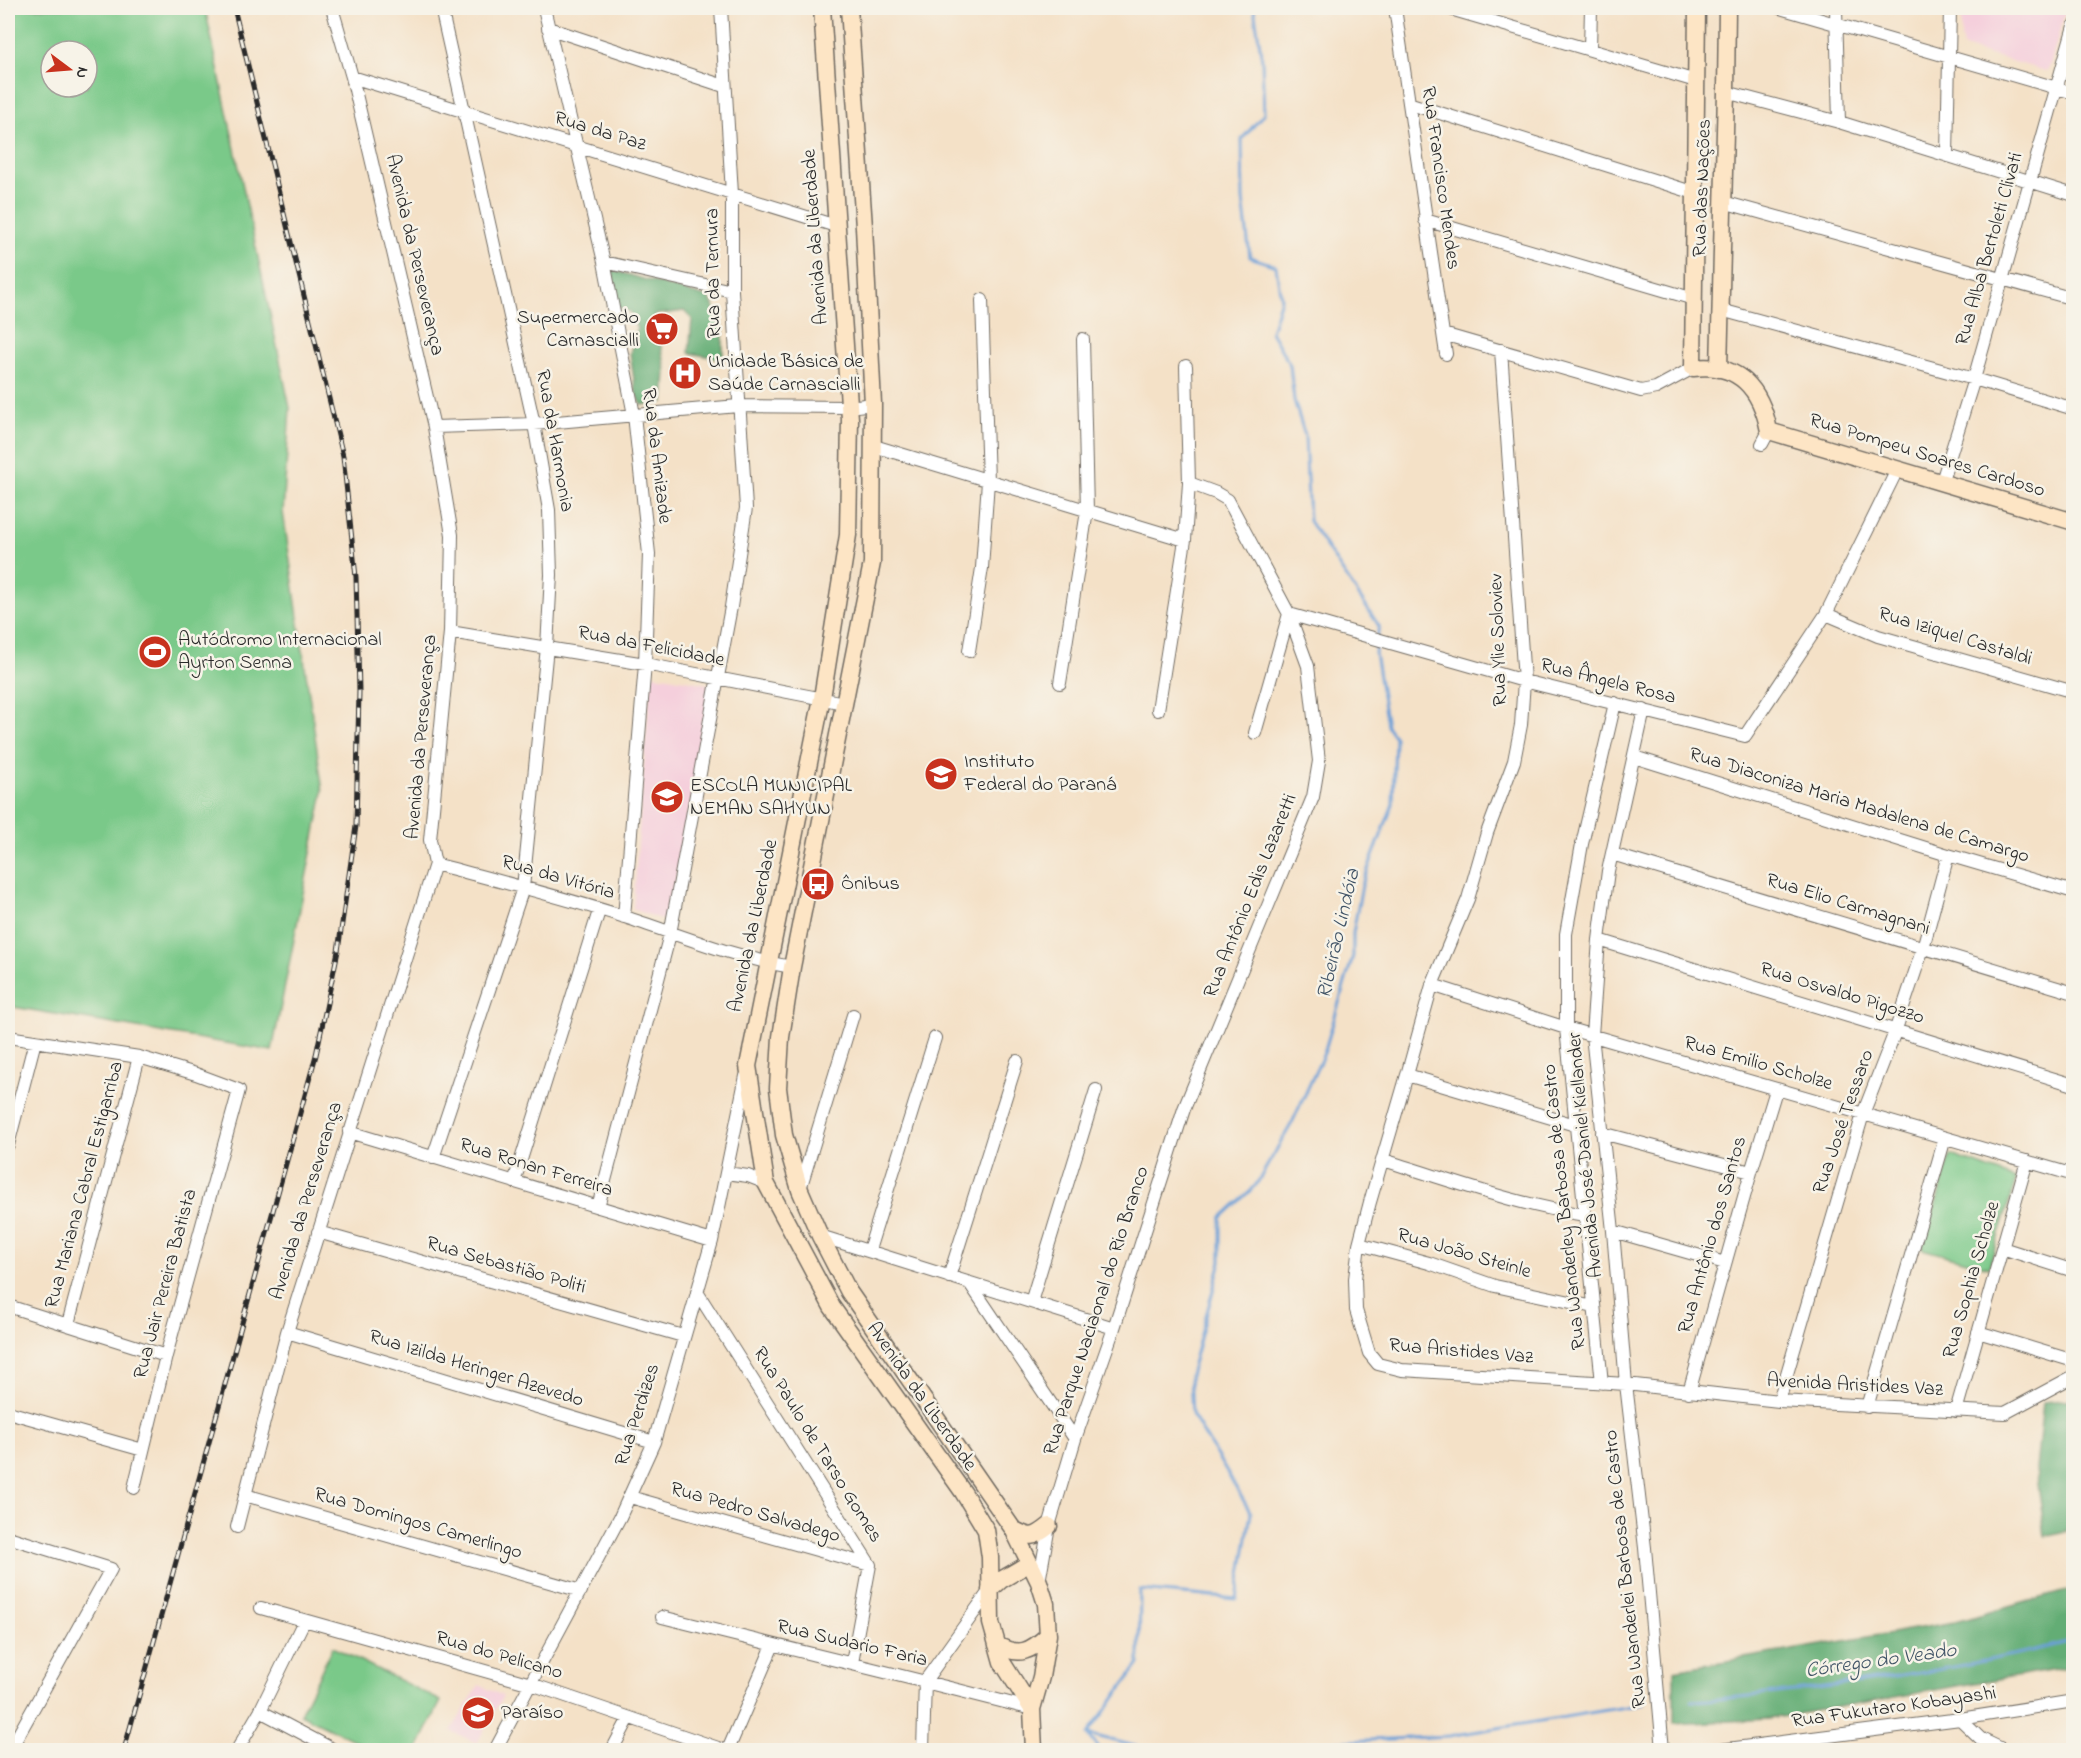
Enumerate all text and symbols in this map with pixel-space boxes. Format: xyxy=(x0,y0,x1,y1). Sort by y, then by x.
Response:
north arrow xyxy=(39,39,99,99)
text: N xyxy=(68,64,95,81)
street label: Rua Francisco Mendes xyxy=(1413,85,1467,271)
street label: Rua da Paz xyxy=(550,104,650,160)
street label: Rua das Nações xyxy=(1686,118,1720,258)
street label: Avenida da Liberdade xyxy=(795,148,837,326)
street label: Rua Alba Bertoleti Clivati xyxy=(1949,149,2031,349)
street label: Avenida da Perseverança xyxy=(377,152,451,358)
street label: Rua da Ternura xyxy=(698,208,730,338)
place label: Supermercado Carnascialli xyxy=(517,304,639,356)
supermarket icon: Supermercado Carnascialli xyxy=(644,311,680,347)
place label: Unidade Básica de Saúde Carnascialli xyxy=(708,348,864,400)
hospital icon: Unidade Básica de Saúde Carnascialli xyxy=(667,355,703,391)
street label: Rua da Harmonia xyxy=(527,368,581,514)
street label: Rua da Amizade xyxy=(633,387,679,525)
street label: Rua Pompeu Soares Cardoso xyxy=(1805,406,2049,506)
street label: Rua Ylie Soloviev xyxy=(1482,573,1516,707)
street label: Rua Iziquel Castaldi xyxy=(1874,600,2036,674)
street label: Rua da Felicidade xyxy=(575,619,727,675)
place label: Autódromo Internacional Ayrton Senna xyxy=(178,626,382,678)
street label: Avenida da Perseverança xyxy=(399,633,445,841)
sports icon: Autódromo Internacional Ayrton Senna xyxy=(137,634,173,670)
street label: Rua Ângela Rosa xyxy=(1537,651,1679,714)
street label: Rua Diaconiza Maria Madalena de Camargo xyxy=(1685,740,2033,873)
place label: Instituto Federal do Paraná xyxy=(963,748,1116,800)
school or university icon: Instituto Federal do Paraná xyxy=(923,756,959,792)
place label: ESCOLA MUNICIPAL NEMAN SAHYUN xyxy=(690,772,853,824)
school or university icon: ESCOLA MUNICIPAL NEMAN SAHYUN xyxy=(649,779,685,815)
street label: Rua Antônio Edis Lazaretti xyxy=(1197,789,1305,1003)
street label: Avenida da Liberdade xyxy=(722,837,786,1015)
street label: Rua da Vitória xyxy=(498,848,618,908)
water label: Ribeirão Lindóia xyxy=(1309,865,1369,1002)
bus stop icon: Ônibus xyxy=(800,866,836,902)
street label: Rua Elio Carmagnani xyxy=(1762,866,1934,945)
place label: Ônibus xyxy=(841,870,900,899)
street label: Rua Osvaldo Pigozzo xyxy=(1756,955,1928,1034)
street label: Rua Emilio Scholze xyxy=(1680,1029,1836,1099)
street label: Avenida José Daniel Kiellander xyxy=(1561,1030,1611,1279)
street label: Rua José Tessaro xyxy=(1806,1046,1882,1198)
street label: Rua Mariana Cabral Estigarriba xyxy=(38,1058,133,1312)
street label: Rua Wanderley Barbosa de Castro xyxy=(1536,1063,1594,1351)
street label: Avenida da Perseverança xyxy=(263,1098,351,1304)
street label: Rua Ronan Ferreira xyxy=(456,1131,616,1205)
street label: Rua Antônio dos Santos xyxy=(1671,1133,1755,1337)
street label: Rua Parque Naciaonal do Rio Branco xyxy=(1036,1163,1158,1459)
street label: Rua Jair Pereira Batista xyxy=(127,1186,205,1382)
street label: Rua Sophia Scholze xyxy=(1936,1198,2008,1362)
street label: Rua João Steinle xyxy=(1394,1221,1534,1287)
street label: Rua Sebastião Politi xyxy=(423,1229,589,1303)
street label: Avenida da Liberdade xyxy=(859,1317,983,1477)
street label: Rua Izilda Heringer Azevedo xyxy=(365,1322,587,1416)
street label: Rua Aristides Vaz xyxy=(1388,1331,1535,1373)
street label: Rua Paulo de Tarso Gomes xyxy=(745,1341,889,1549)
street label: Rua Perdizes xyxy=(608,1360,668,1470)
street label: Avenida Aristides Vaz xyxy=(1766,1367,1945,1405)
street label: Rua Wanderlei Barbosa de Castro xyxy=(1597,1428,1655,1710)
street label: Rua Pedro Salvadego xyxy=(666,1475,843,1552)
street label: Rua Domingos Camerlingo xyxy=(310,1480,526,1569)
street label: Rua Sudario Faria xyxy=(774,1613,930,1675)
street label: Rua do Pelicano xyxy=(432,1624,566,1688)
water label: Córrego do Veado xyxy=(1804,1635,1959,1687)
street label: Rua Fukutaro Kobayashi xyxy=(1790,1679,1998,1737)
school or university icon: Paraíso xyxy=(460,1695,496,1731)
place label: Paraíso xyxy=(501,1699,563,1728)

